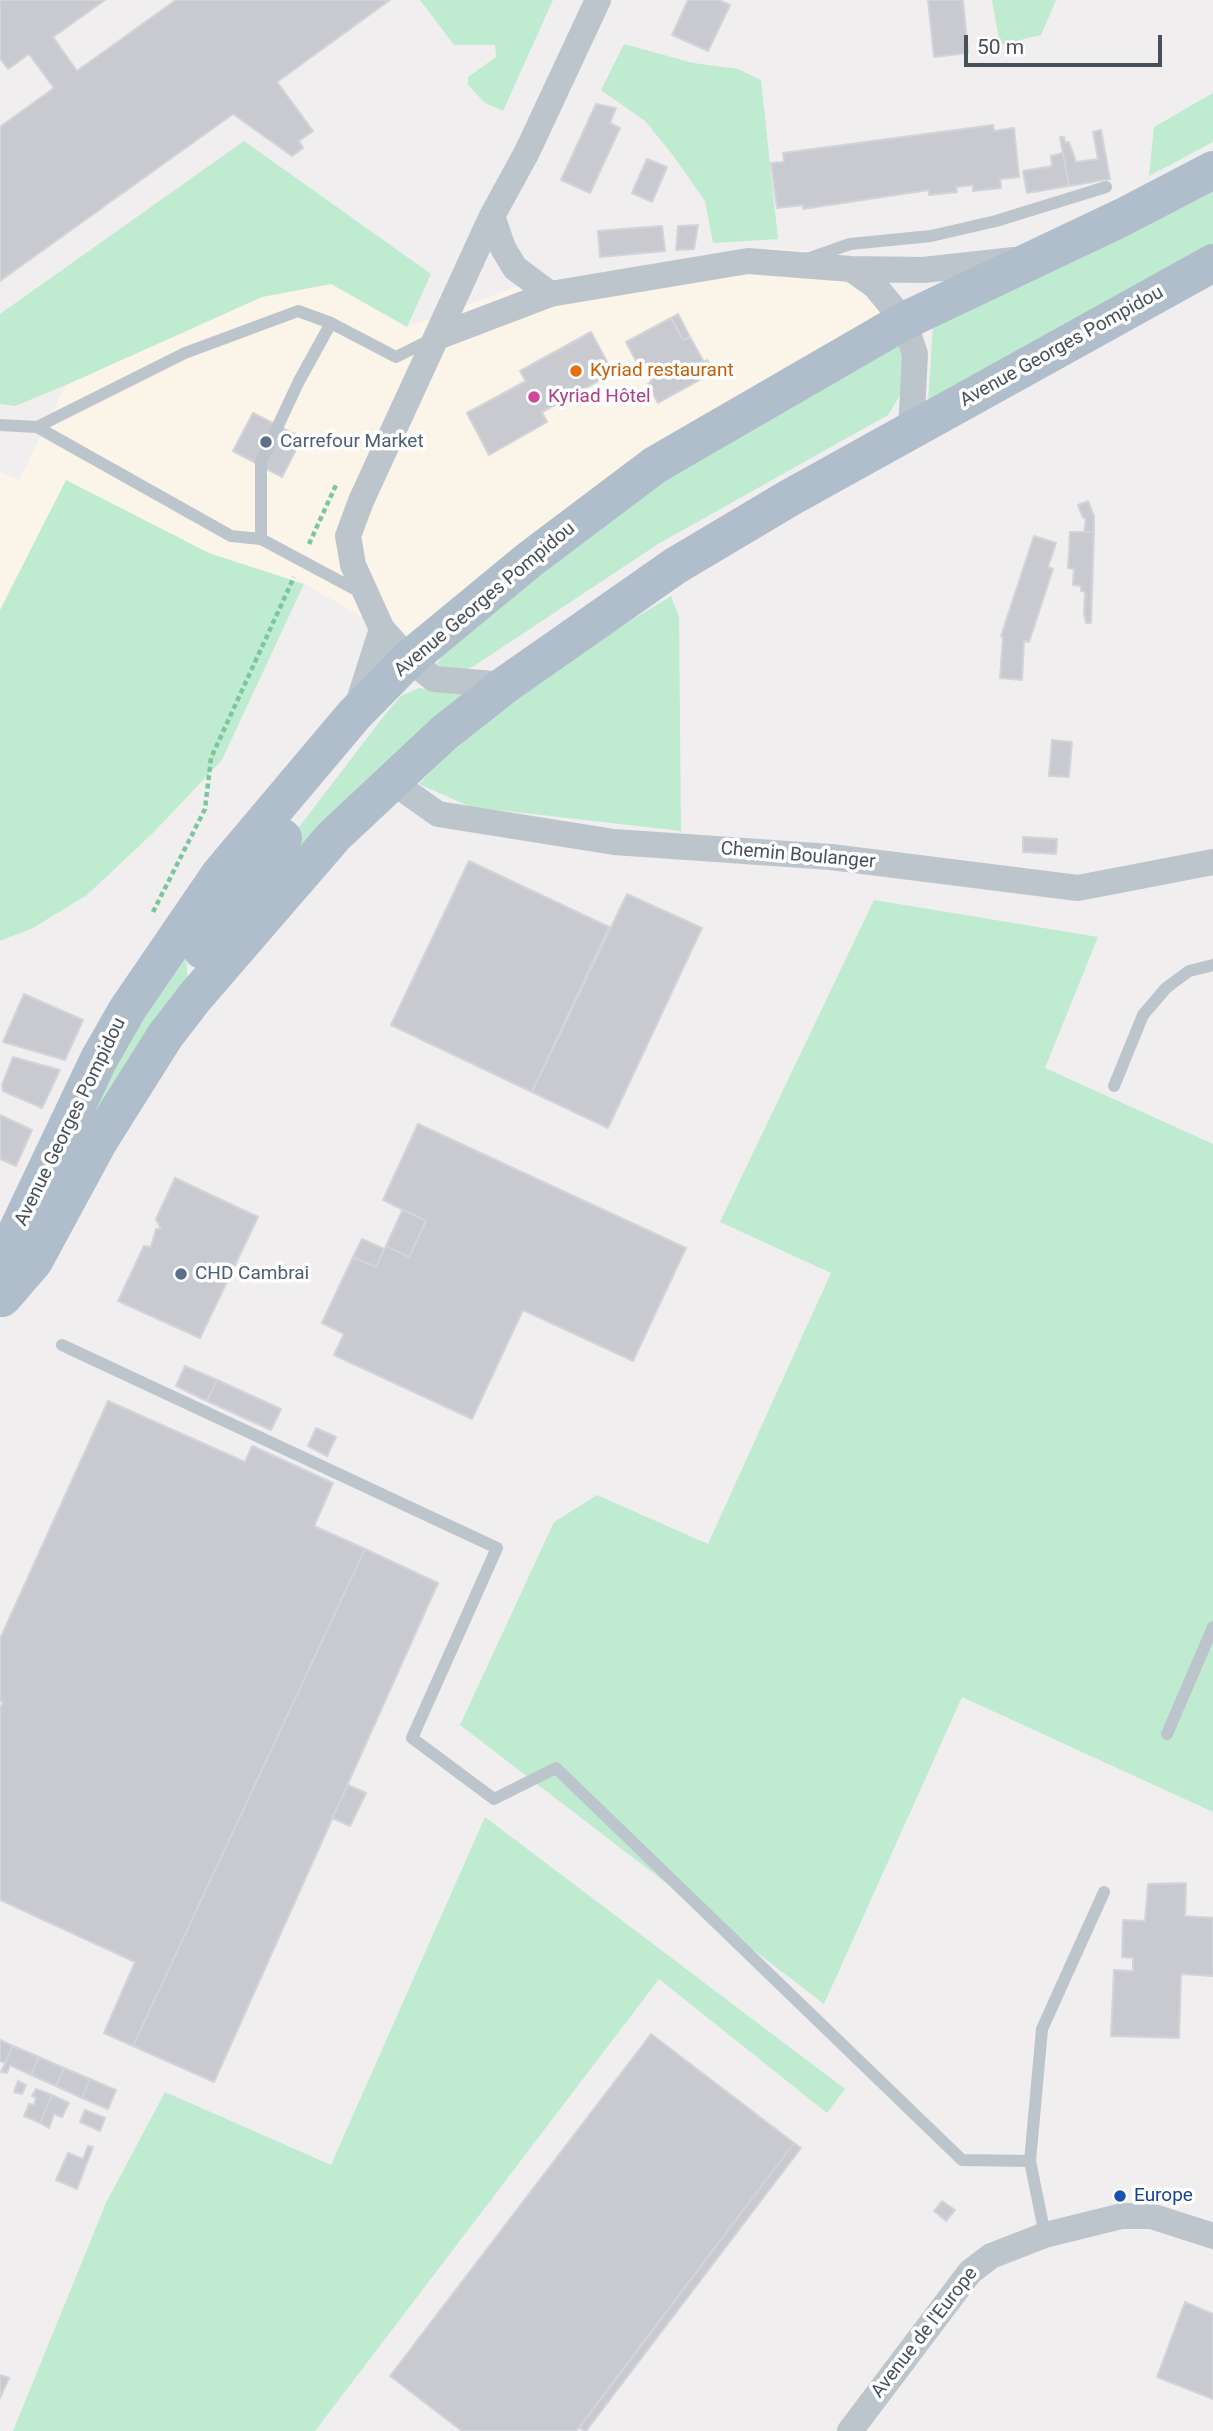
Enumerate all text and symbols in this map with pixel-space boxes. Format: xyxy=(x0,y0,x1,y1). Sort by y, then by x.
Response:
scale bar xyxy=(968,21,1166,65)
text: 50 m xyxy=(977,35,1024,59)
street label: Avenue Georges Pompidou xyxy=(956,282,1168,412)
place label: Kyriad restaurant xyxy=(590,360,734,382)
marker: Kyriad restaurant xyxy=(568,363,584,379)
place label: Kyriad Hôtel xyxy=(548,386,651,408)
marker: Kyriad Hôtel xyxy=(526,389,542,405)
place label: Carrefour Market xyxy=(280,431,424,453)
marker: Carrefour Market xyxy=(258,434,274,450)
street label: Avenue Georges Pompidou xyxy=(390,518,580,682)
street label: Chemin Boulanger xyxy=(720,838,876,874)
street label: Avenue Georges Pompidou xyxy=(11,1014,131,1230)
place label: CHD Cambrai xyxy=(195,1263,309,1285)
marker: CHD Cambrai xyxy=(173,1266,189,1282)
place label: Europe xyxy=(1134,2185,1193,2207)
marker: Europe xyxy=(1112,2188,1128,2204)
street label: Avenue de l'Europe xyxy=(867,2263,983,2403)

